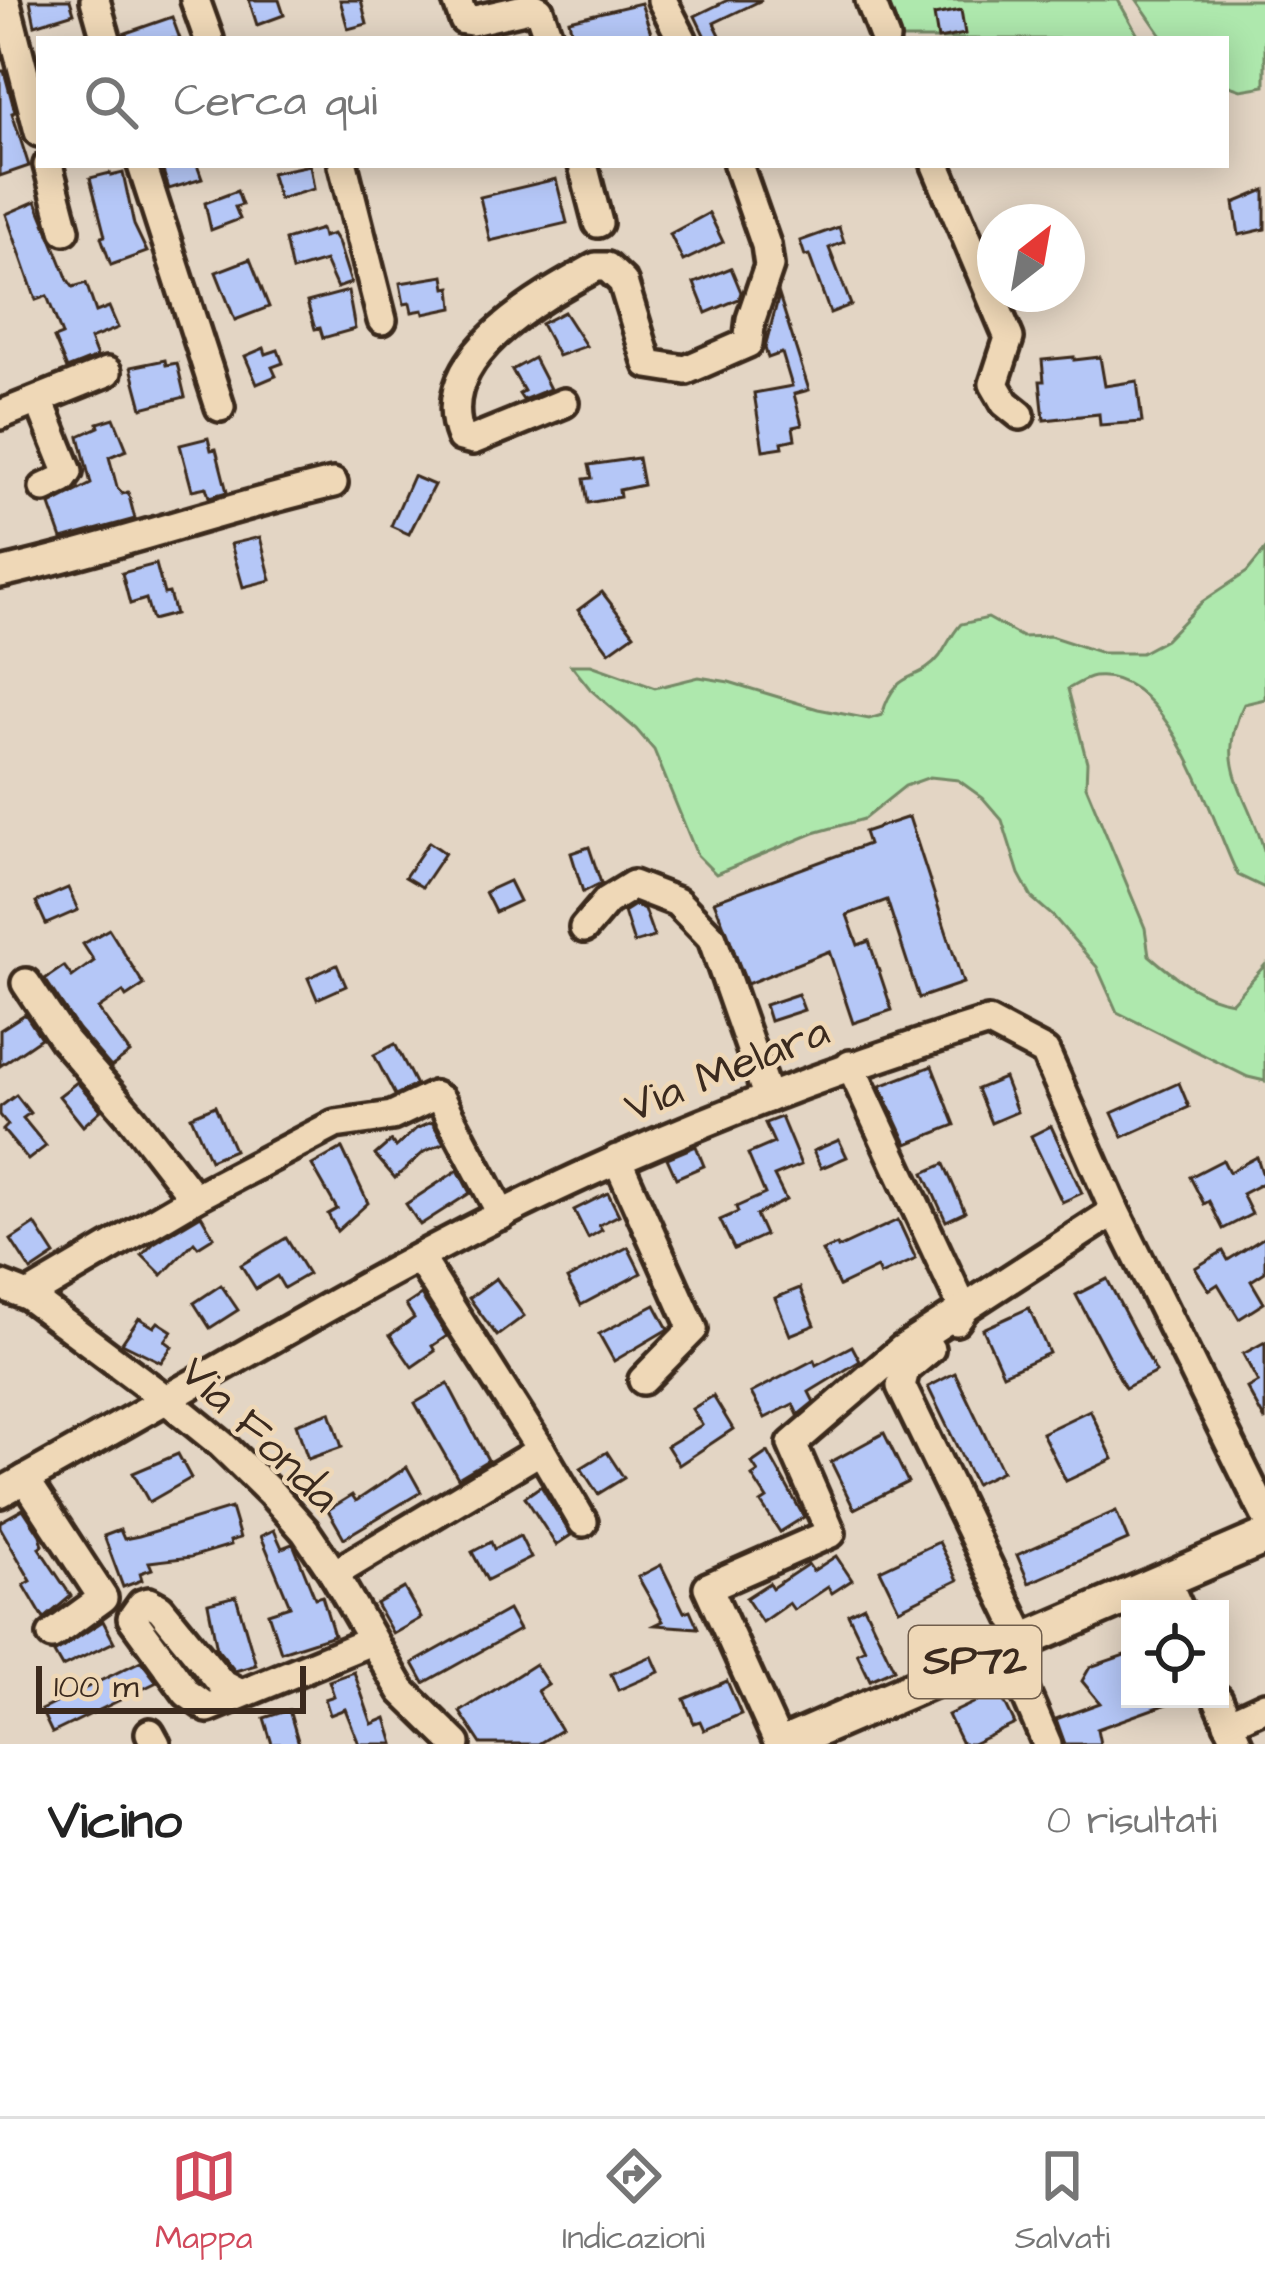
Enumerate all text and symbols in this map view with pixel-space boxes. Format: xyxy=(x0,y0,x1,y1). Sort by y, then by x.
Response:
search box xyxy=(36,36,1229,168)
icon: search xyxy=(78,69,144,135)
text: Cerca qui xyxy=(174,71,377,133)
north arrow xyxy=(977,204,1085,312)
street label: Via Melara xyxy=(616,1001,838,1139)
street label: Via Fonda xyxy=(165,1343,353,1527)
map controls xyxy=(1121,1600,1229,1708)
button: locate xyxy=(1121,1600,1229,1708)
road number: SP72 xyxy=(909,1626,1041,1698)
scale bar xyxy=(36,1660,306,1713)
text: 100 m xyxy=(54,1664,139,1710)
text: Vicino xyxy=(48,1787,182,1858)
text: 0 risultati xyxy=(1047,1795,1217,1849)
tab: Mappa xyxy=(155,2143,253,2261)
tab: Indicazioni xyxy=(562,2143,705,2261)
tab: Salvati xyxy=(1015,2143,1110,2261)

